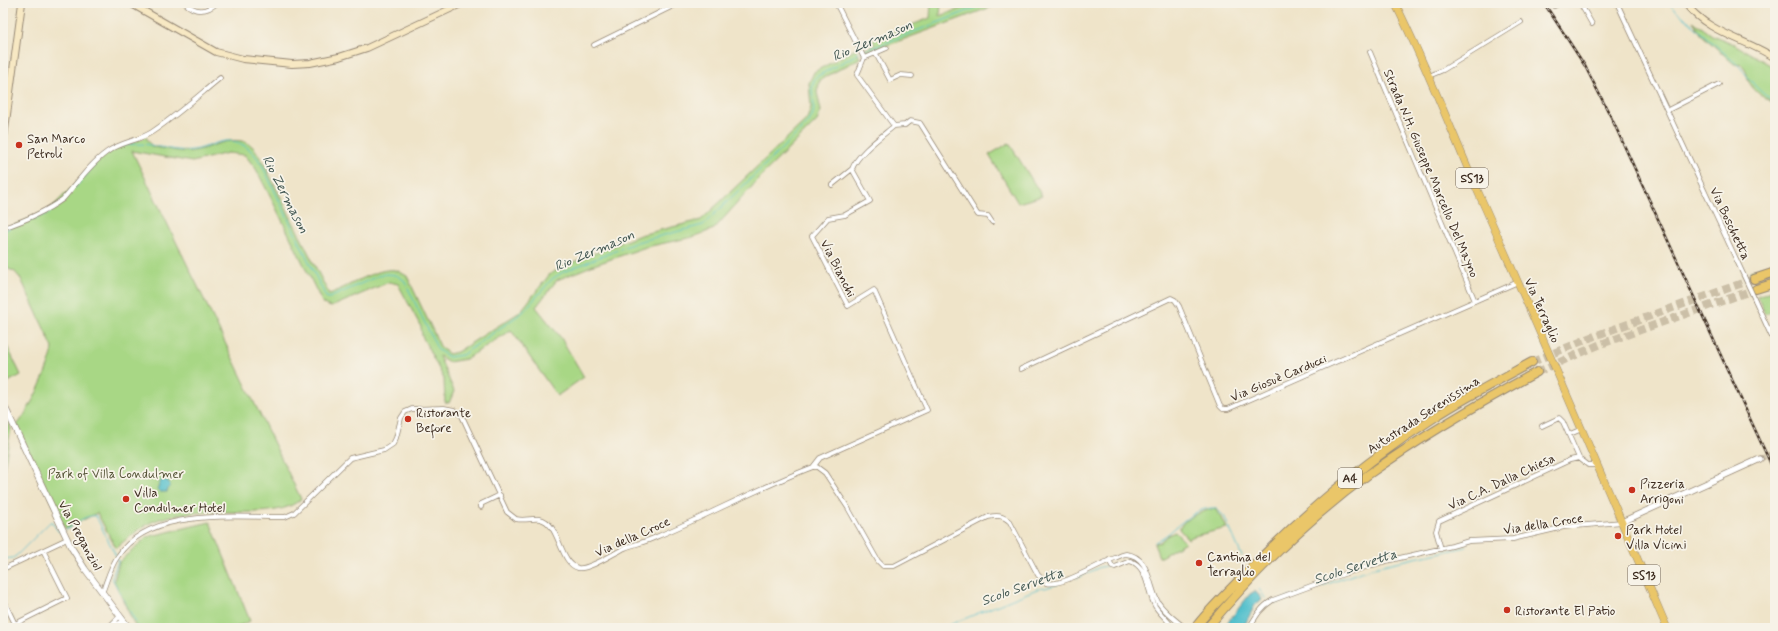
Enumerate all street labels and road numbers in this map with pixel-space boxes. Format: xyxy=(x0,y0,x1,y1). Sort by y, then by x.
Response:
street label: Strada N.H. Giuseppe Marcello Del Mayno xyxy=(1379,67,1482,281)
road number: SS13 xyxy=(1456,168,1488,188)
street label: Via Boschetta xyxy=(1705,184,1754,263)
street label: Via Bianchi xyxy=(816,237,859,301)
street label: Via Terraglio xyxy=(1520,275,1564,346)
street label: Via Giosuè Carducci xyxy=(1228,350,1329,406)
street label: Autostrada Serenissima xyxy=(1364,372,1484,458)
street label: Via C.A. Dalla Chiesa xyxy=(1445,450,1558,515)
road number: A4 xyxy=(1338,468,1362,488)
street label: Via Preganziol xyxy=(53,498,106,574)
street label: Via della Croce xyxy=(1502,510,1584,539)
street label: Via della Croce xyxy=(592,513,673,562)
road number: SS13 xyxy=(1628,565,1660,585)

